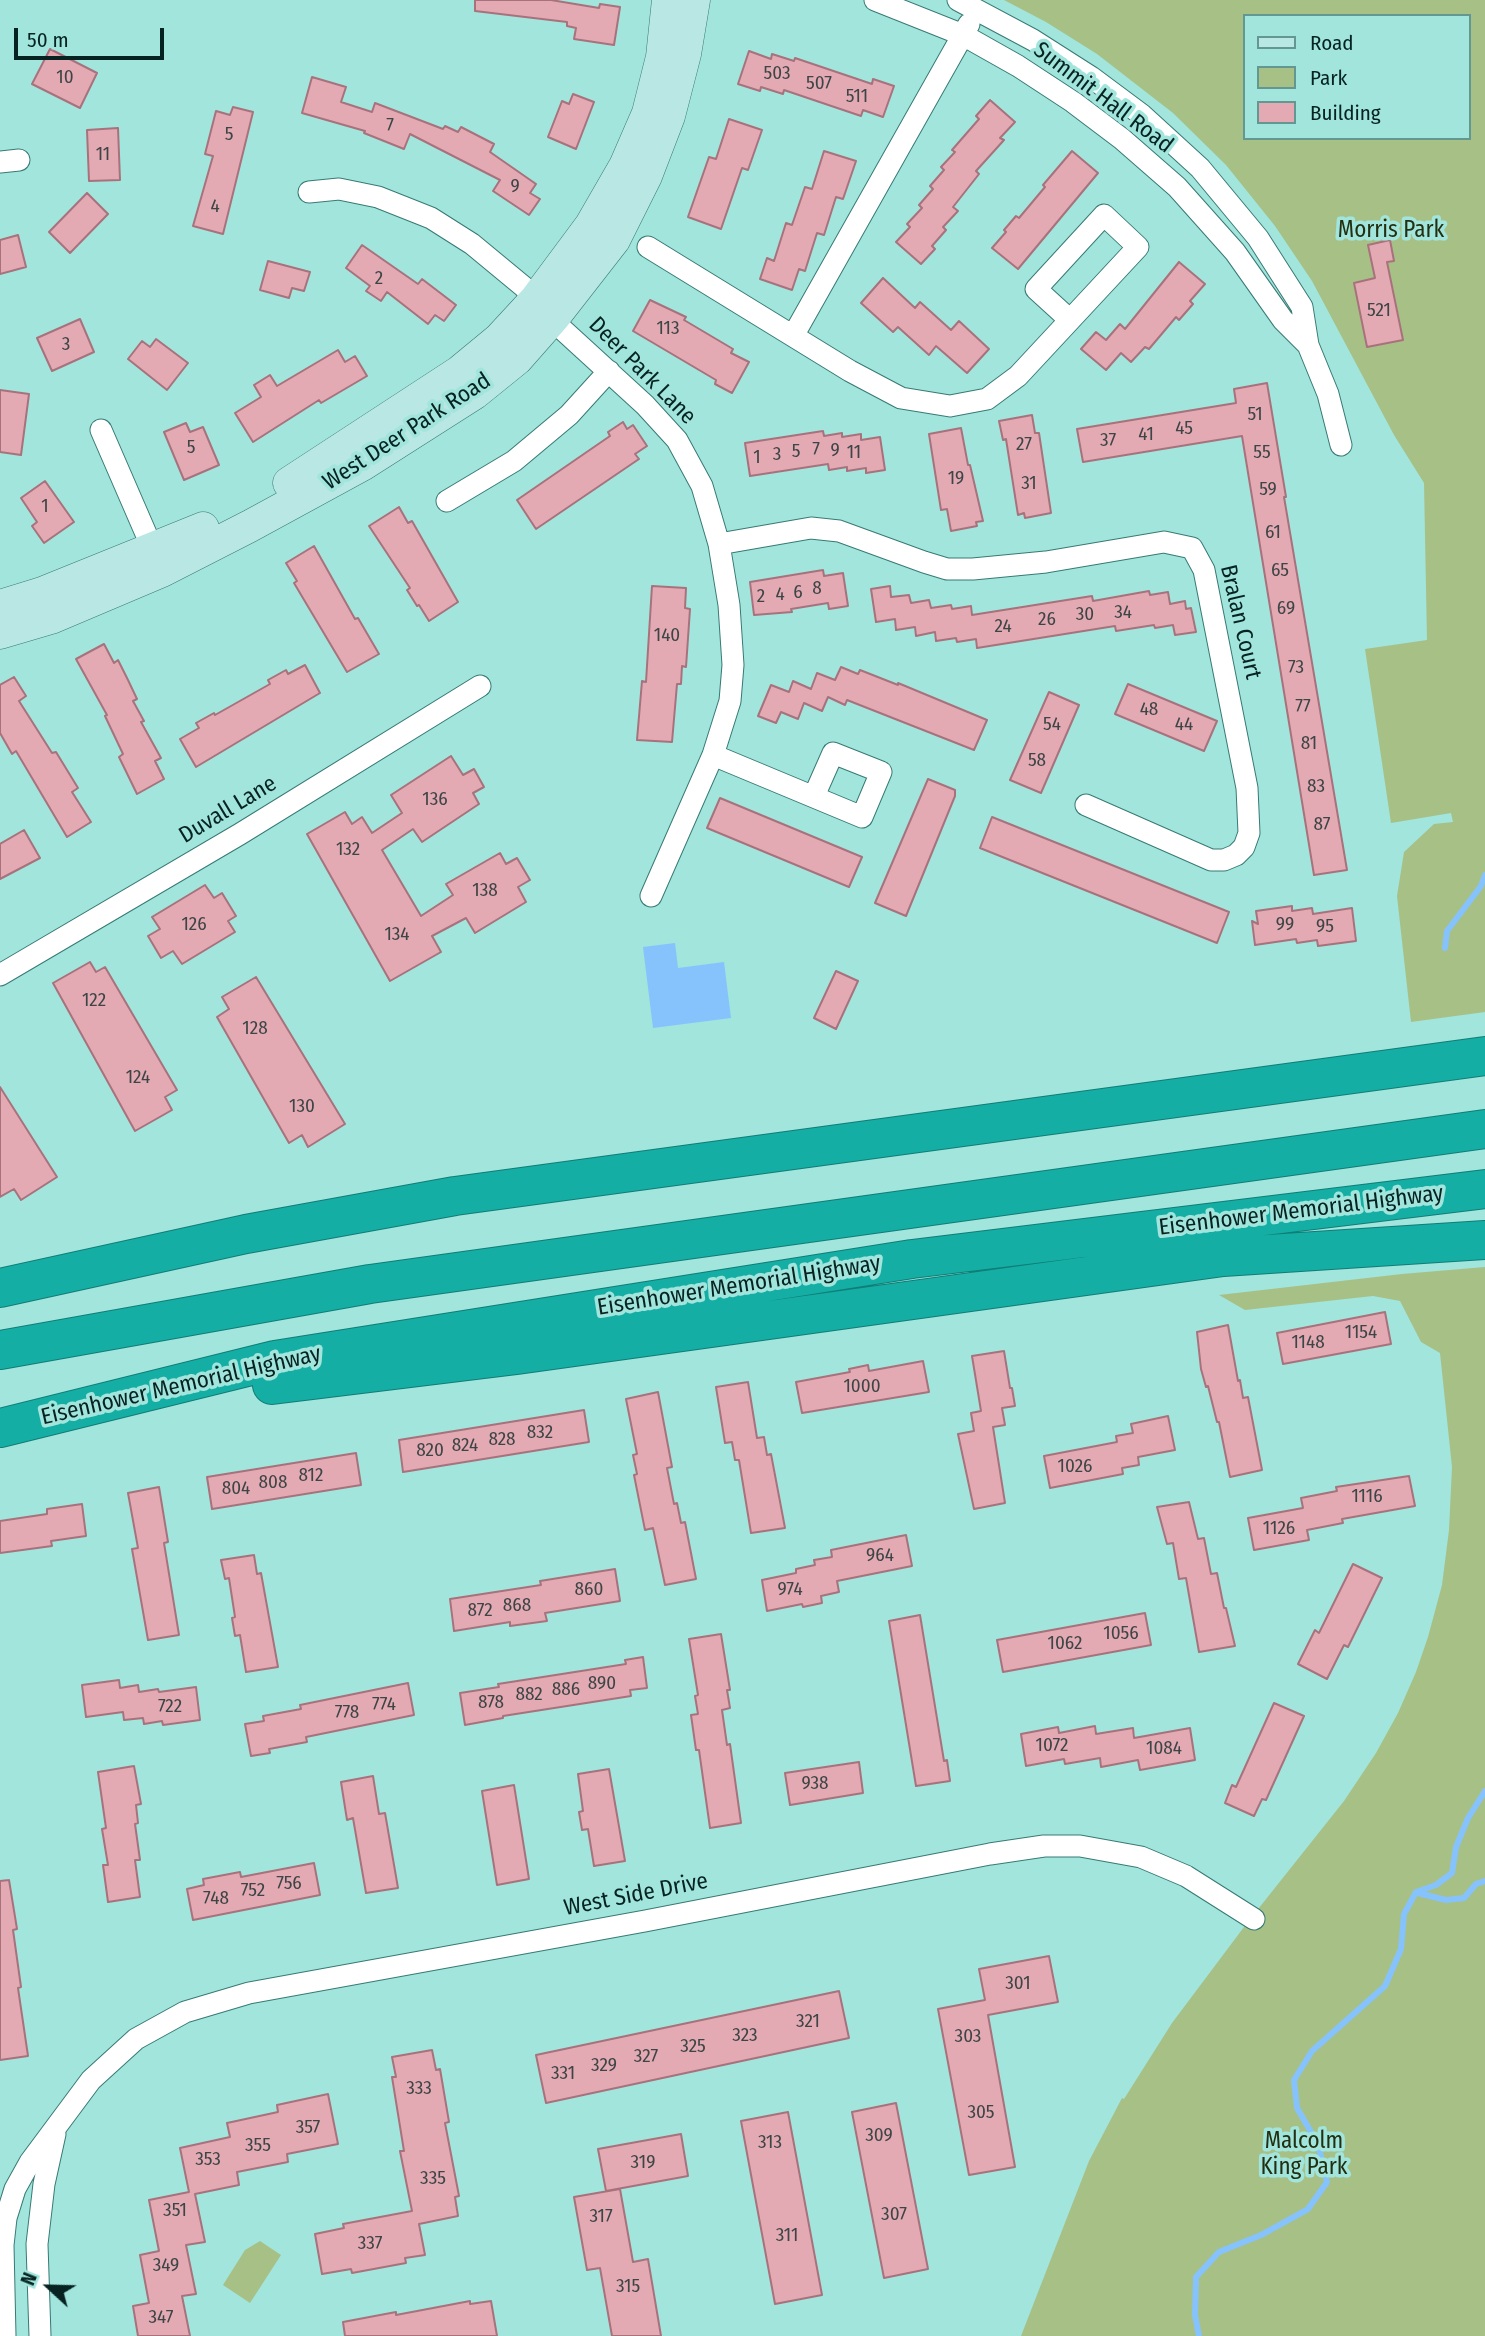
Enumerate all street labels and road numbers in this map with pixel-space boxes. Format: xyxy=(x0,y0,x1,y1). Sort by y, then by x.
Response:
street label: Summit Hall Road xyxy=(1028,37,1178,159)
street label: Deer Park Lane xyxy=(583,312,701,430)
street label: West Deer Park Road xyxy=(318,367,496,497)
street label: Bralan Court xyxy=(1213,562,1267,682)
street label: Duvall Lane xyxy=(174,770,282,850)
street label: Eisenhower Memorial Highway xyxy=(1157,1180,1445,1242)
street label: Eisenhower Memorial Highway xyxy=(595,1250,883,1322)
street label: Eisenhower Memorial Highway xyxy=(38,1340,324,1432)
street label: West Side Drive xyxy=(562,1868,710,1922)

